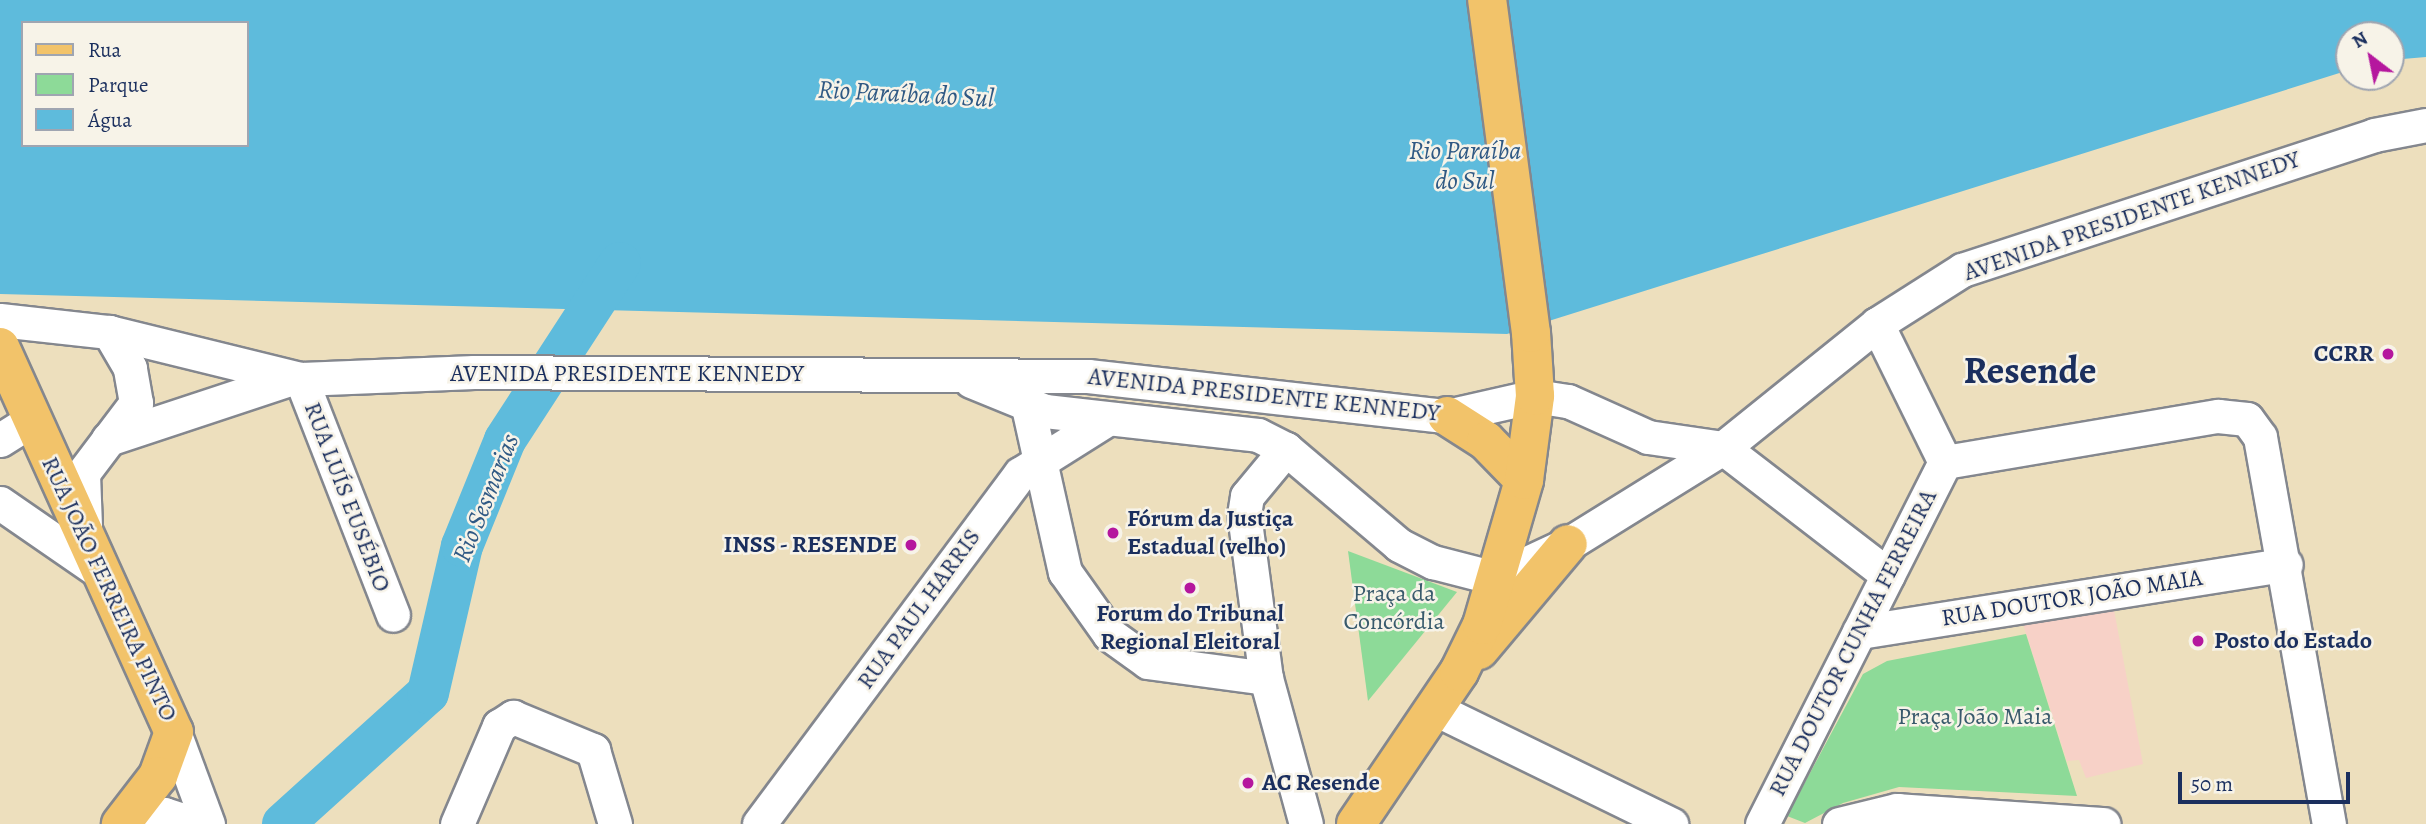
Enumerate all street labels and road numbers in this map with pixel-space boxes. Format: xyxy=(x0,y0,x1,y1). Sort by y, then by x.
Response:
street label: AVENIDA PRESIDENTE KENNEDY xyxy=(1960,145,2304,287)
street label: AVENIDA PRESIDENTE KENNEDY xyxy=(450,360,804,388)
street label: AVENIDA PRESIDENTE KENNEDY xyxy=(1087,362,1441,428)
street label: RUA LUÍS EUSÉBIO xyxy=(298,398,396,596)
street label: RUA JOÃO FERREIRA PINTO xyxy=(35,452,183,726)
street label: RUA DOUTOR CUNHA FERREIRA xyxy=(1763,485,1943,801)
street label: RUA PAUL HARRIS xyxy=(851,523,987,695)
street label: RUA DOUTOR JOÃO MAIA xyxy=(1939,563,2205,633)

